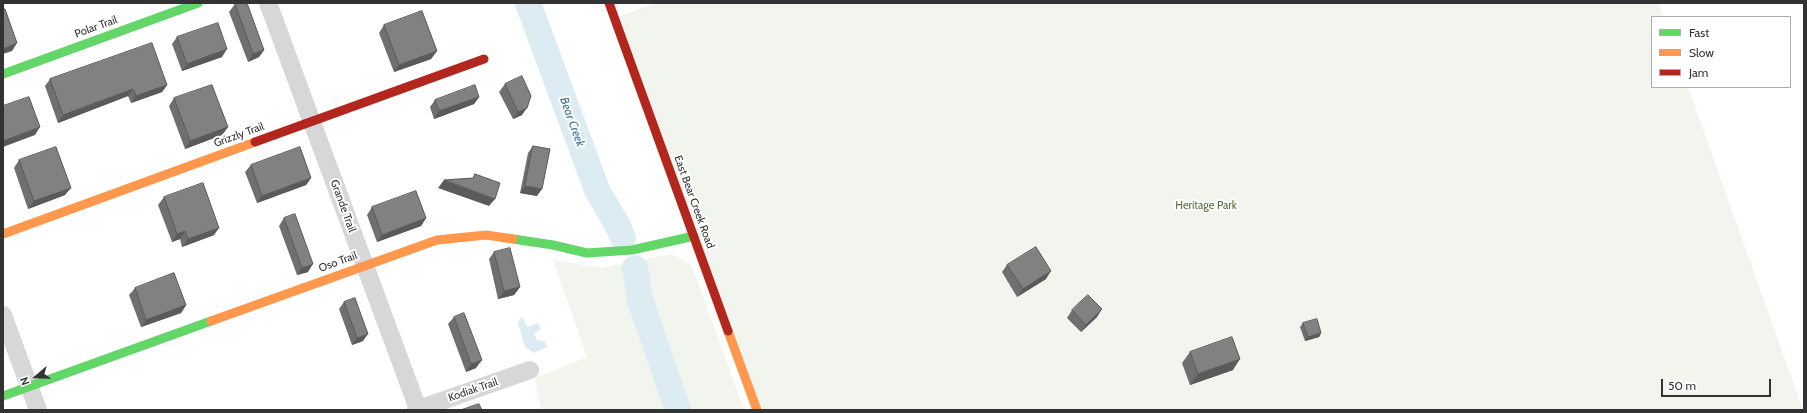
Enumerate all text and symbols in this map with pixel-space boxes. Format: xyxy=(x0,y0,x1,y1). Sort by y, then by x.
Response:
street label: Polar Trail xyxy=(73,13,119,41)
legend xyxy=(1651,16,1791,88)
text: Fast xyxy=(1689,25,1709,40)
text: Slow xyxy=(1689,45,1714,60)
text: Jam xyxy=(1689,65,1708,80)
water label: Bear Creek xyxy=(556,95,588,149)
street label: Grizzly Trail xyxy=(212,120,266,150)
street label: East Bear Creek Road xyxy=(671,154,717,250)
street label: Grande Trail xyxy=(327,178,359,234)
park label: Heritage Park xyxy=(1175,199,1237,213)
street label: Oso Trail xyxy=(317,249,359,275)
north arrow xyxy=(16,357,56,397)
scale bar xyxy=(1663,371,1773,397)
text: N xyxy=(17,375,33,387)
street label: Kodiak Trail xyxy=(446,375,500,405)
text: 50 m xyxy=(1668,378,1696,393)

